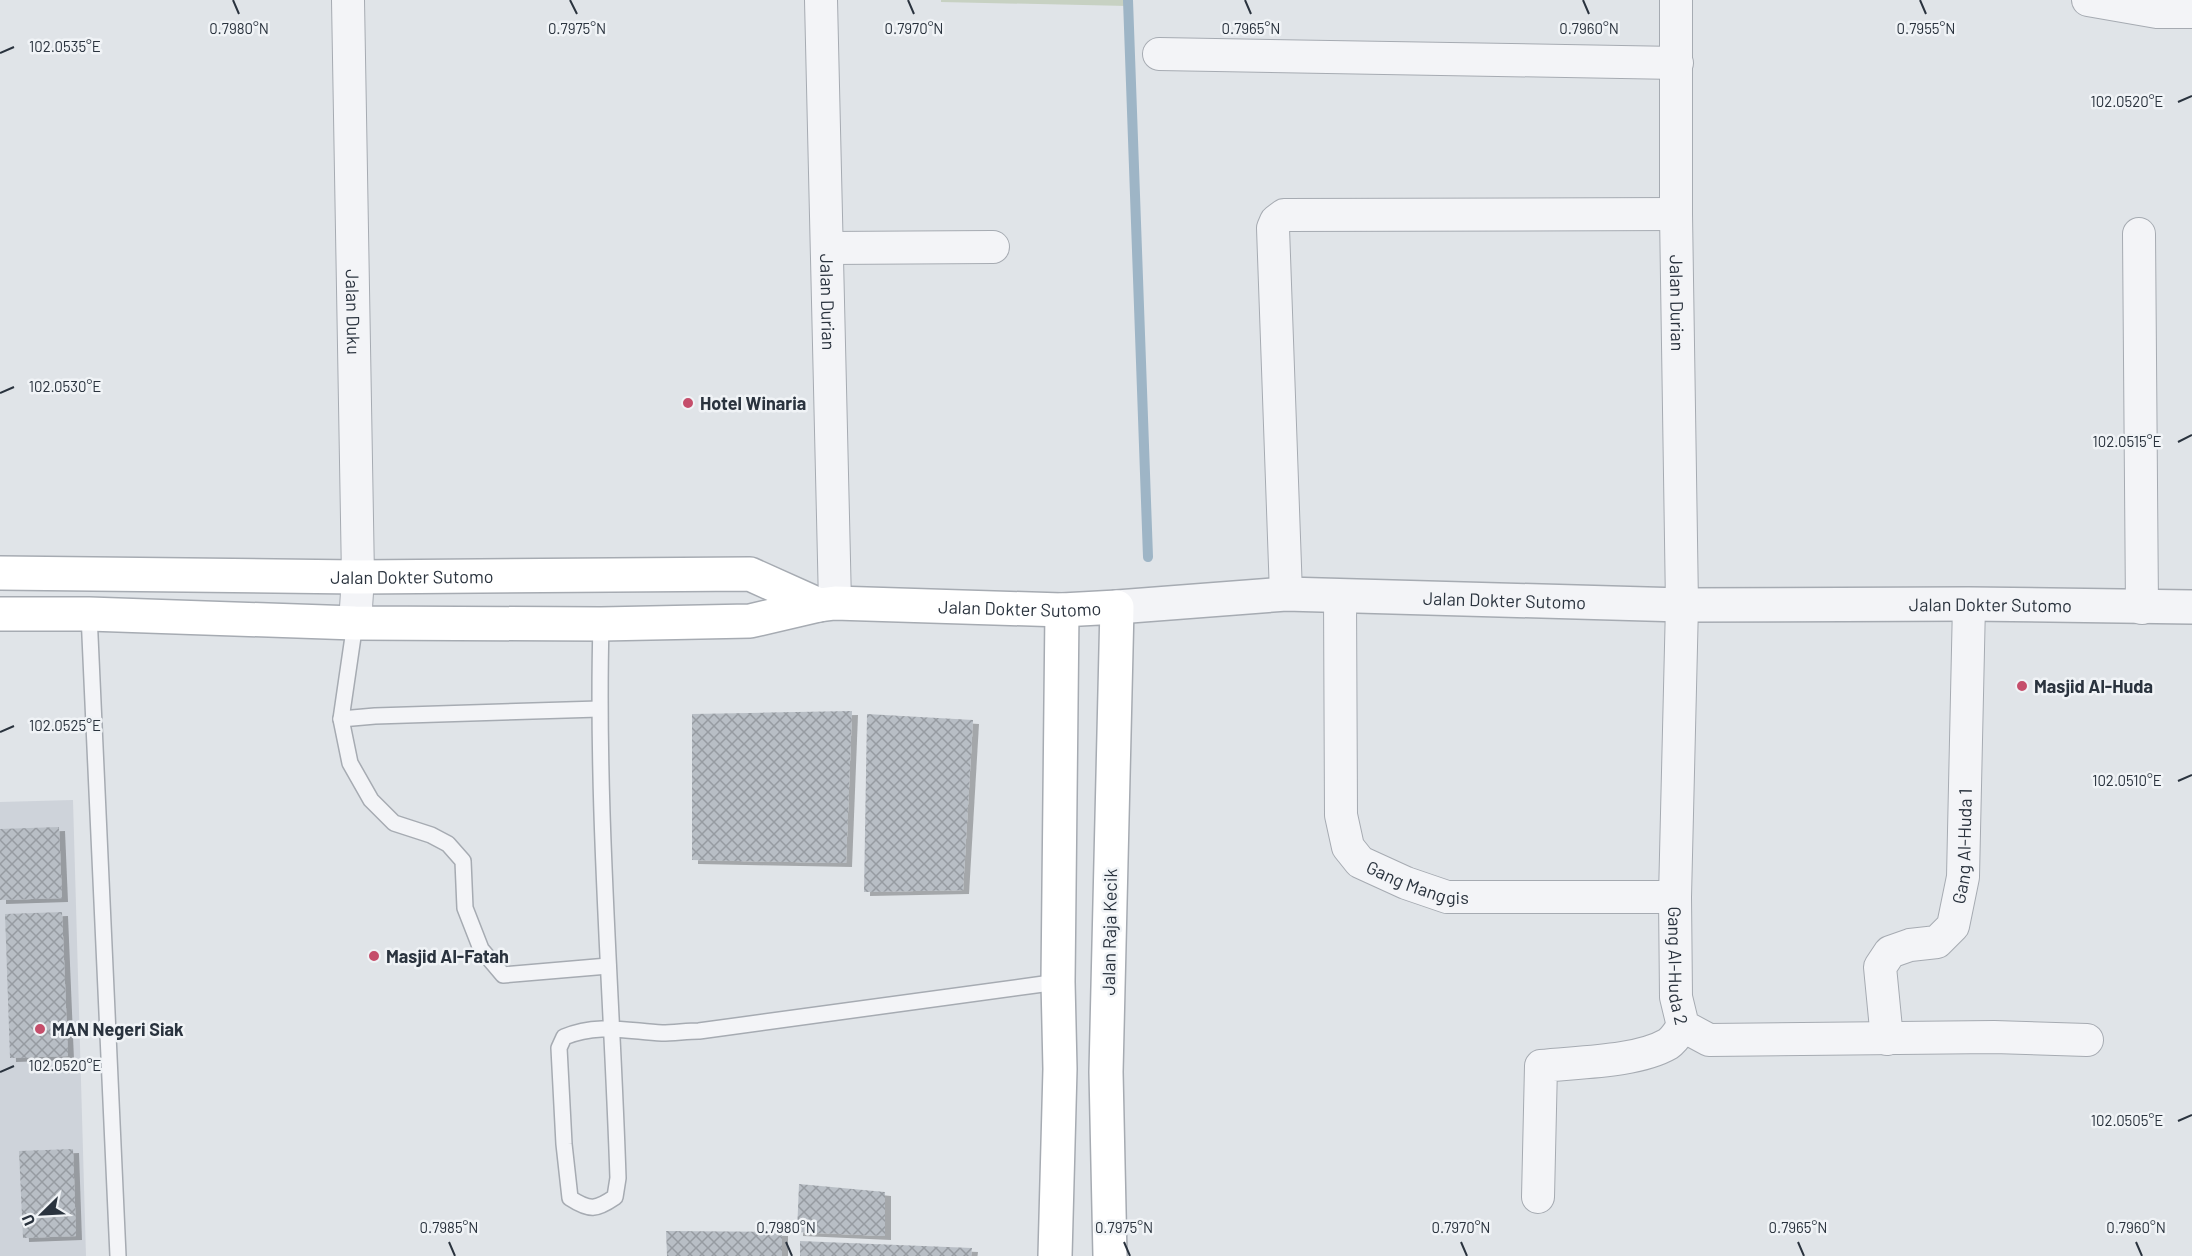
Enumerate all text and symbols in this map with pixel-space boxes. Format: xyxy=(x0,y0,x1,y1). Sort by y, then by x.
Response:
text: 0.7980°N xyxy=(209,19,269,37)
text: 0.7975°N xyxy=(548,19,606,37)
text: 0.7970°N xyxy=(885,19,943,37)
text: 0.7965°N xyxy=(1222,19,1280,37)
text: 0.7960°N xyxy=(1559,19,1619,37)
text: 0.7955°N xyxy=(1897,19,1955,37)
text: 102.0535°E xyxy=(29,37,101,55)
text: 102.0520°E xyxy=(2091,92,2163,110)
street label: Jalan Durian xyxy=(816,253,840,351)
street label: Jalan Durian xyxy=(1666,254,1689,352)
street label: Jalan Duku xyxy=(342,269,365,355)
text: 102.0530°E xyxy=(29,377,101,395)
place label: Hotel Winaria xyxy=(700,392,806,414)
marker: Hotel Winaria xyxy=(681,396,695,410)
text: 102.0515°E xyxy=(2093,432,2161,450)
street label: Jalan Dokter Sutomo xyxy=(330,565,494,588)
street label: Jalan Dokter Sutomo xyxy=(1423,587,1586,613)
street label: Jalan Dokter Sutomo xyxy=(1909,593,2072,616)
street label: Jalan Dokter Sutomo xyxy=(938,595,1102,621)
place label: Masjid Al-Huda xyxy=(2034,675,2153,697)
marker: Masjid Al-Huda xyxy=(2015,679,2029,693)
text: 102.0525°E xyxy=(29,716,101,734)
text: 102.0510°E xyxy=(2092,771,2162,789)
street label: Gang Al-Huda 1 xyxy=(1947,788,1976,906)
street label: Gang Manggis xyxy=(1363,855,1469,908)
street label: Jalan Raja Kecik xyxy=(1097,868,1121,996)
street label: Gang Al-Huda 2 xyxy=(1664,906,1693,1027)
place label: Masjid Al-Fatah xyxy=(386,945,509,967)
marker: Masjid Al-Fatah xyxy=(367,949,381,963)
place label: MAN Negeri Siak xyxy=(52,1018,184,1040)
marker: MAN Negeri Siak xyxy=(33,1022,47,1036)
text: 102.0520°E xyxy=(29,1056,101,1074)
text: 102.0505°E xyxy=(2091,1111,2163,1129)
north arrow xyxy=(12,1184,72,1244)
text: U xyxy=(17,1212,39,1229)
text: 0.7985°N xyxy=(420,1218,478,1236)
text: 0.7980°N xyxy=(756,1218,816,1236)
text: 0.7975°N xyxy=(1095,1218,1153,1236)
text: 0.7970°N xyxy=(1432,1218,1490,1236)
text: 0.7965°N xyxy=(1769,1218,1827,1236)
text: 0.7960°N xyxy=(2106,1218,2166,1236)

